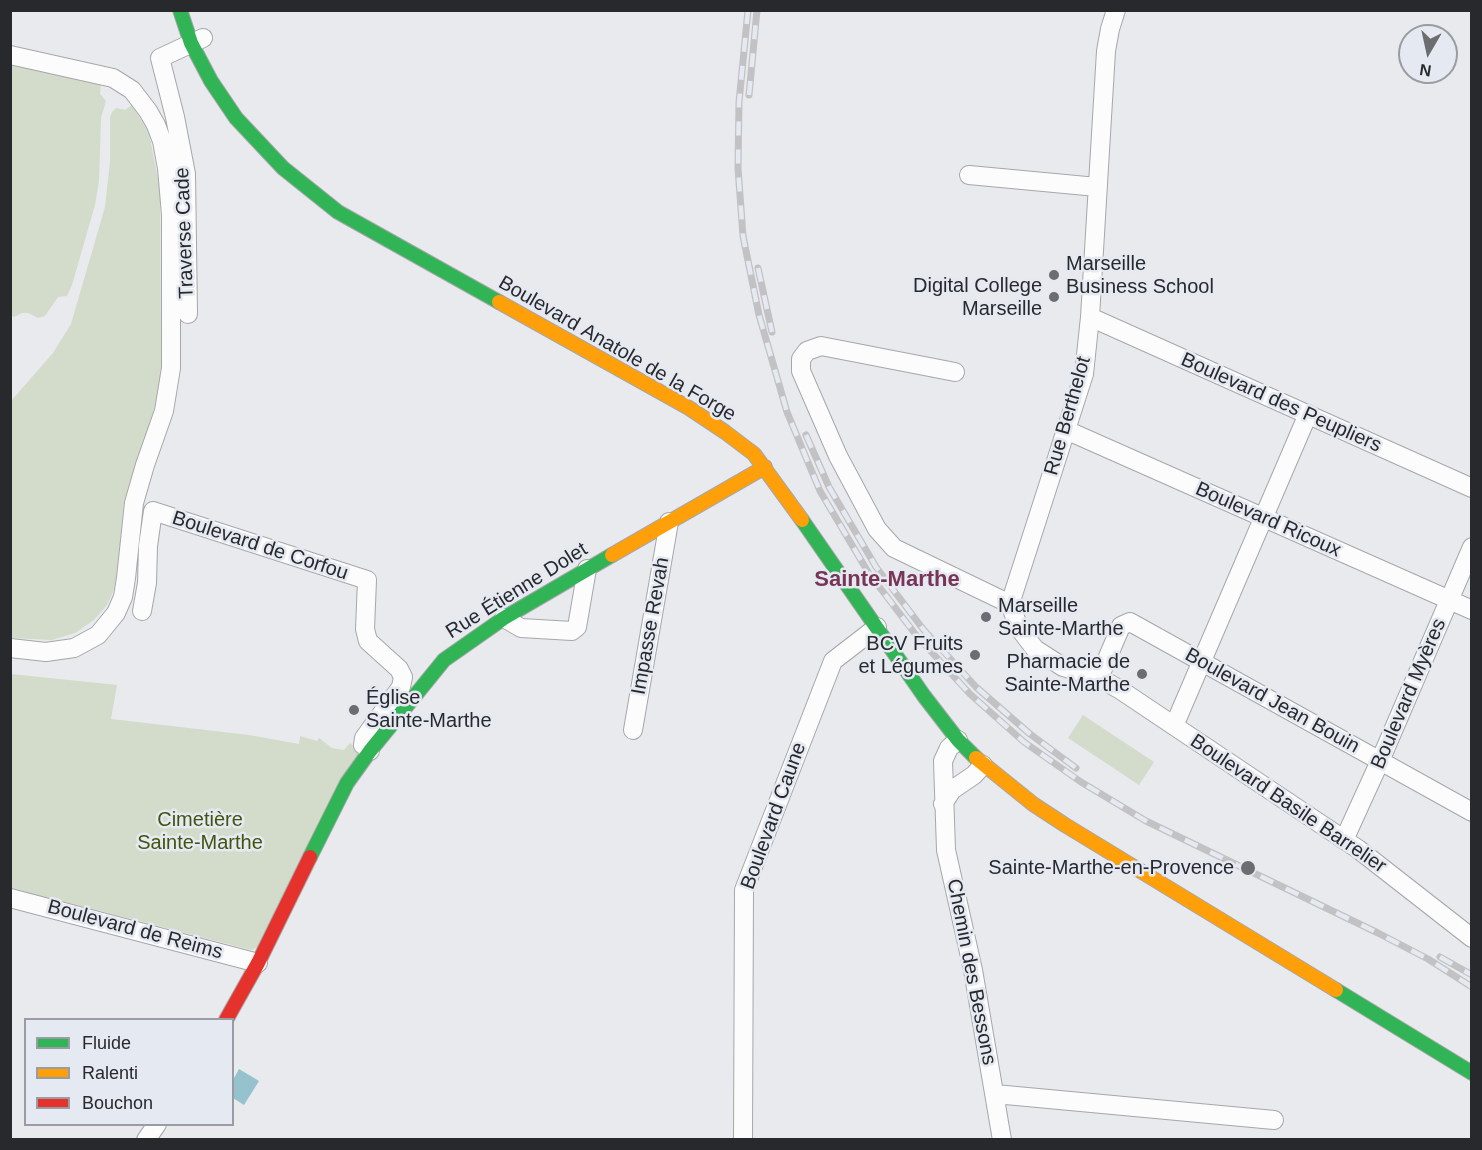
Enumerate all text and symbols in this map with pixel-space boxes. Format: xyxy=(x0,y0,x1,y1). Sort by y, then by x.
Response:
north arrow xyxy=(1398,24,1458,84)
text: N xyxy=(1418,61,1432,80)
street label: Traverse Cade xyxy=(171,167,199,299)
place label: Marseille Business School xyxy=(1066,252,1214,299)
marker: Marseille Business School xyxy=(1047,268,1061,282)
street label: Boulevard Anatole de la Forge xyxy=(494,271,740,427)
place label: Digital College Marseille xyxy=(913,274,1042,321)
marker: Digital College Marseille xyxy=(1047,290,1061,304)
street label: Boulevard des Peupliers xyxy=(1177,348,1385,458)
street label: Rue Berthelot xyxy=(1040,354,1096,478)
street label: Boulevard Ricoux xyxy=(1192,477,1344,563)
street label: Boulevard de Corfou xyxy=(169,506,351,586)
street label: Rue Étienne Dolet xyxy=(442,538,592,644)
street label: Impasse Revah xyxy=(627,555,675,697)
district label: Sainte-Marthe xyxy=(814,567,960,593)
place label: Marseille Sainte-Marthe xyxy=(998,594,1124,641)
marker: Marseille Sainte-Marthe xyxy=(979,610,993,624)
street label: Boulevard Myères xyxy=(1366,615,1452,773)
place label: BCV Fruits et Légumes xyxy=(858,632,963,679)
street label: Boulevard Jean Bouin xyxy=(1181,643,1363,759)
marker: BCV Fruits et Légumes xyxy=(968,648,982,662)
place label: Pharmacie de Sainte-Marthe xyxy=(1004,650,1130,697)
marker: Pharmacie de Sainte-Marthe xyxy=(1135,667,1149,681)
place label: Église Sainte-Marthe xyxy=(366,686,492,733)
marker: Église Sainte-Marthe xyxy=(347,703,361,717)
street label: Boulevard Basile Barrelier xyxy=(1185,729,1391,879)
street label: Boulevard Caune xyxy=(736,739,812,893)
park label: Cimetière Sainte-Marthe xyxy=(137,808,263,855)
place label: Sainte-Marthe-en-Provence xyxy=(988,856,1234,880)
marker: Sainte-Marthe-en-Provence xyxy=(1239,859,1257,877)
street label: Chemin des Bessons xyxy=(941,877,1001,1067)
street label: Boulevard de Reims xyxy=(45,895,225,965)
legend xyxy=(24,1018,234,1126)
text: Fluide xyxy=(82,1033,131,1053)
text: Ralenti xyxy=(82,1063,138,1083)
text: Bouchon xyxy=(82,1093,153,1113)

